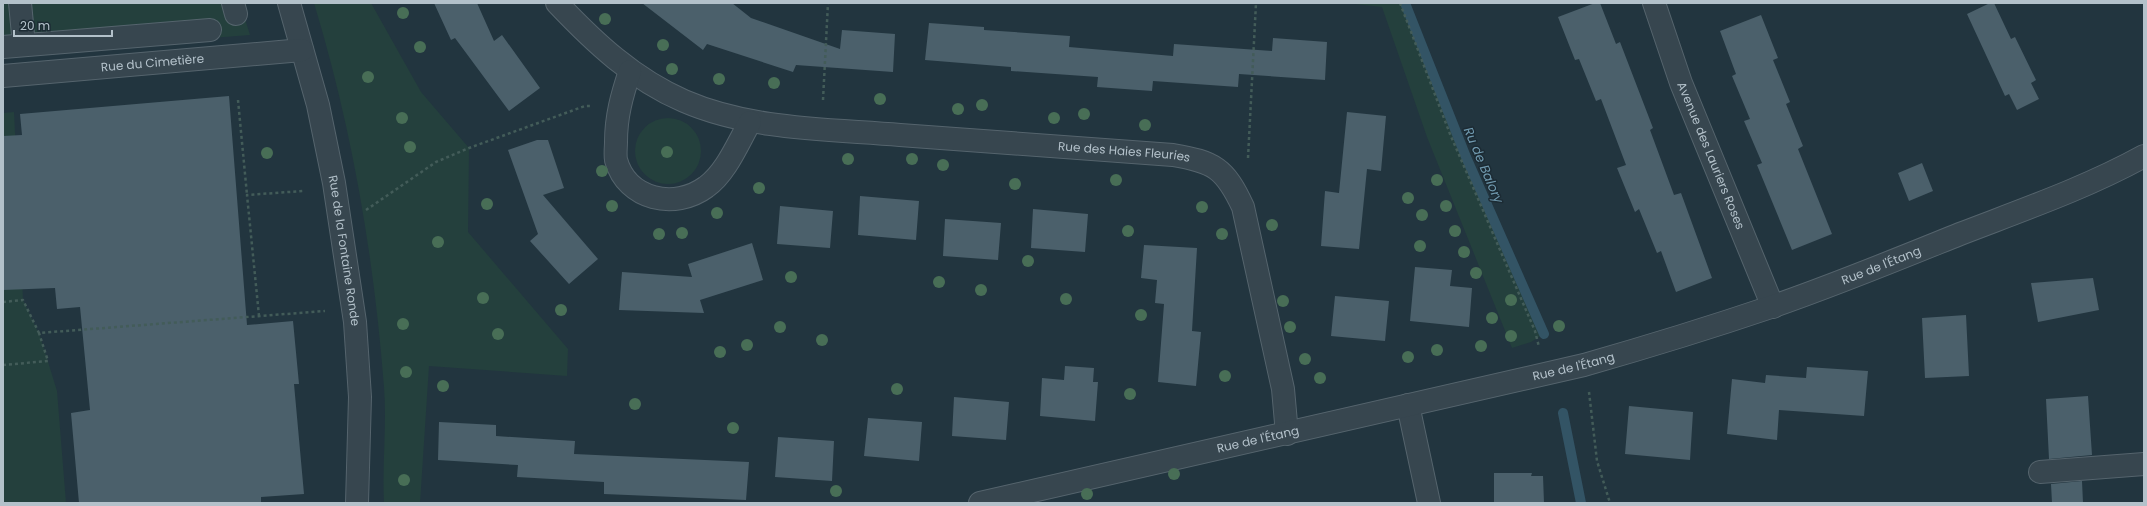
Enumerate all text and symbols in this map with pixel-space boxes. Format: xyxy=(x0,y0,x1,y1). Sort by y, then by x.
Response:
scale bar xyxy=(14,12,112,38)
text: 20 m xyxy=(20,17,50,34)
street label: Rue du Cimetière xyxy=(100,50,205,75)
street label: Avenue des Lauriers Roses xyxy=(1673,79,1749,232)
water label: Ru de Balory xyxy=(1459,124,1508,207)
street label: Rue des Haies Fleuries xyxy=(1058,137,1192,166)
street label: Rue de la Fontaine Ronde xyxy=(325,174,364,326)
street label: Rue de l'Étang xyxy=(1839,242,1923,288)
street label: Rue de l'Étang xyxy=(1531,348,1616,384)
street label: Rue de l'Étang xyxy=(1215,421,1300,457)

